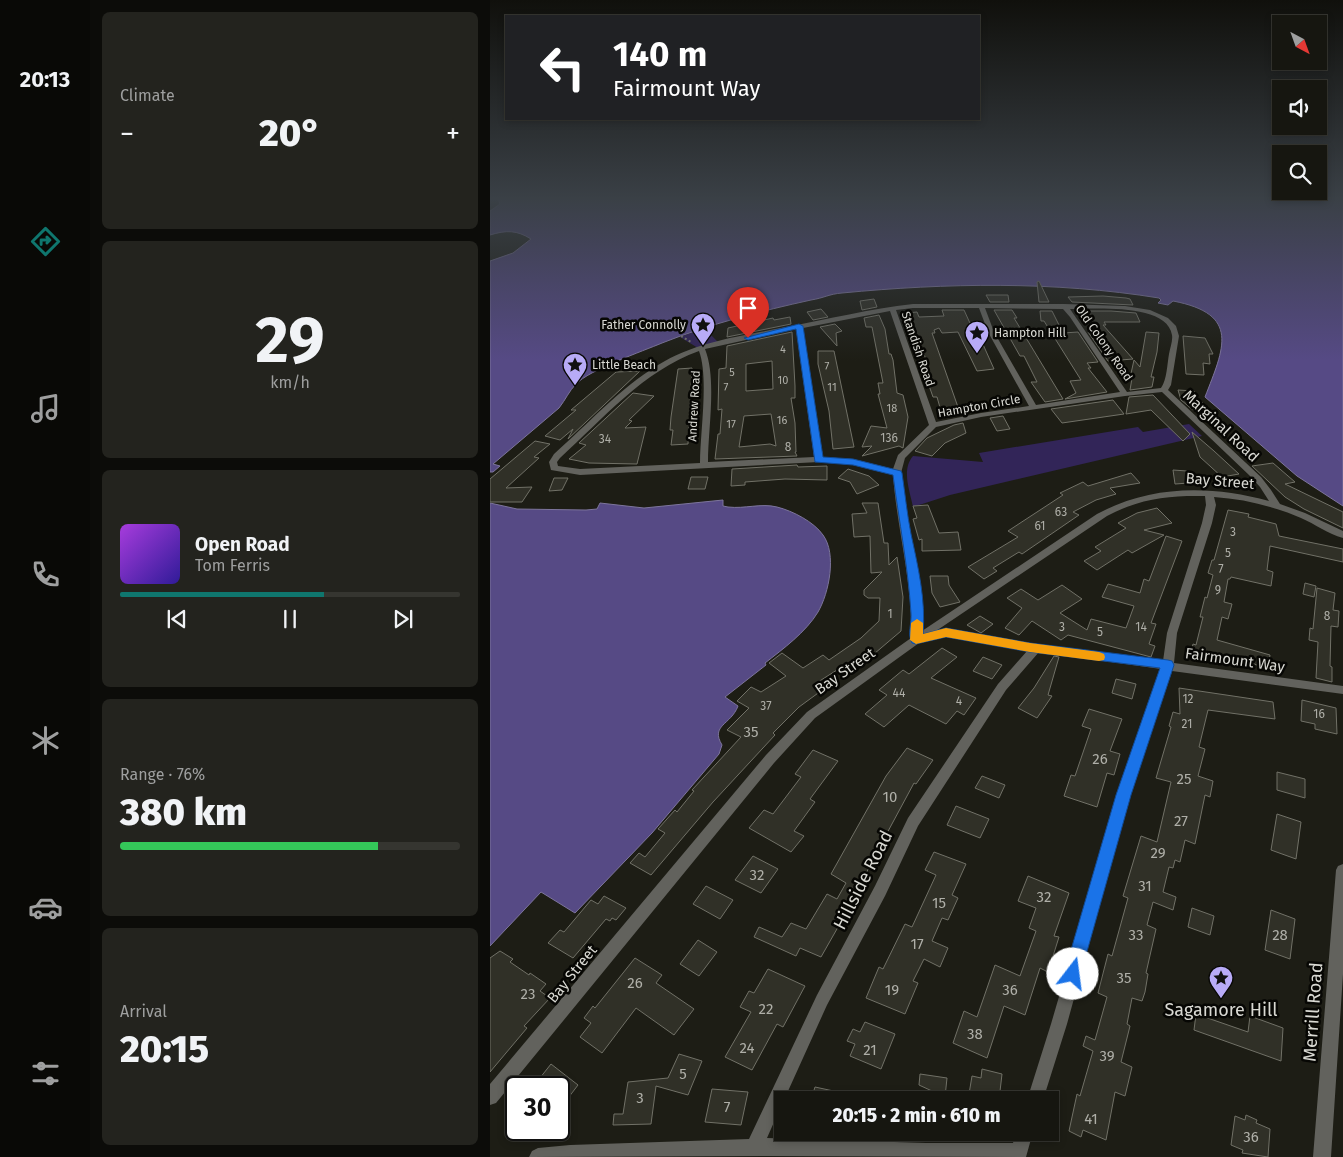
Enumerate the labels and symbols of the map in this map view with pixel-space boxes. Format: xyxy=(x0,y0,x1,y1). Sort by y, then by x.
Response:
north arrow xyxy=(1272,15,1328,70)
pin xyxy=(727,287,769,338)
street label: Old Colony Road xyxy=(1073,302,1135,384)
street label: Standish Road xyxy=(899,310,937,388)
place icon: Father Connolly xyxy=(690,312,716,346)
place label: Father Connolly xyxy=(601,318,686,332)
place icon: Hampton Hill xyxy=(964,320,990,354)
place label: Hampton Hill xyxy=(994,326,1067,340)
house number: 4 xyxy=(780,343,786,356)
place icon: Little Beach xyxy=(562,352,588,386)
place label: Little Beach xyxy=(592,358,656,372)
house number: 7 xyxy=(825,360,830,373)
house number: 5 xyxy=(729,366,735,379)
street label: Andrew Road xyxy=(685,370,703,442)
house number: 10 xyxy=(778,374,788,387)
house number: 7 xyxy=(724,381,729,394)
house number: 11 xyxy=(827,381,837,394)
street label: Marginal Road xyxy=(1179,386,1263,466)
street label: Hampton Circle xyxy=(937,392,1021,420)
house number: 18 xyxy=(887,402,897,415)
house number: 16 xyxy=(777,414,787,427)
house number: 17 xyxy=(726,418,736,431)
house number: 136 xyxy=(880,431,898,445)
house number: 34 xyxy=(599,432,612,446)
house number: 8 xyxy=(785,440,792,454)
street label: Bay Street xyxy=(1185,469,1256,493)
house number: 63 xyxy=(1055,505,1067,519)
house number: 61 xyxy=(1034,519,1046,533)
house number: 3 xyxy=(1230,525,1236,539)
house number: 5 xyxy=(1225,546,1231,560)
house number: 7 xyxy=(1218,562,1224,576)
house number: 9 xyxy=(1215,583,1221,597)
house number: 1 xyxy=(887,607,893,621)
house number: 8 xyxy=(1324,609,1331,623)
house number: 3 xyxy=(1059,620,1065,634)
house number: 14 xyxy=(1135,620,1147,634)
house number: 5 xyxy=(1097,625,1103,639)
street label: Bay Street xyxy=(812,643,879,698)
street label: Fairmount Way xyxy=(1184,644,1287,676)
house number: 44 xyxy=(893,686,906,700)
house number: 12 xyxy=(1182,692,1194,706)
house number: 4 xyxy=(956,694,963,708)
house number: 37 xyxy=(760,699,772,713)
house number: 16 xyxy=(1313,707,1325,721)
house number: 21 xyxy=(1182,717,1192,731)
house number: 35 xyxy=(743,723,759,741)
house number: 26 xyxy=(1092,750,1108,768)
house number: 25 xyxy=(1177,770,1191,788)
house number: 10 xyxy=(883,788,897,806)
house number: 27 xyxy=(1174,812,1188,830)
street label: Hillside Road xyxy=(829,827,897,933)
house number: 29 xyxy=(1150,844,1166,862)
house number: 32 xyxy=(750,866,764,884)
house number: 31 xyxy=(1138,877,1152,895)
house number: 32 xyxy=(1037,888,1051,906)
house number: 15 xyxy=(932,894,946,912)
house number: 33 xyxy=(1129,926,1143,944)
house number: 28 xyxy=(1272,926,1288,944)
house number: 17 xyxy=(910,935,924,953)
street label: Bay Street xyxy=(543,941,601,1007)
position arrow xyxy=(1046,947,1098,999)
street label: Merrill Road xyxy=(1299,962,1327,1062)
place icon: Sagamore Hill xyxy=(1208,965,1234,999)
house number: 35 xyxy=(1116,969,1132,987)
house number: 26 xyxy=(627,974,643,992)
house number: 19 xyxy=(885,981,899,999)
house number: 36 xyxy=(1002,981,1018,999)
house number: 23 xyxy=(521,985,535,1003)
place label: Sagamore Hill xyxy=(1164,999,1278,1021)
house number: 22 xyxy=(759,1000,773,1018)
house number: 38 xyxy=(967,1025,983,1043)
house number: 24 xyxy=(739,1039,755,1057)
house number: 21 xyxy=(863,1041,877,1059)
house number: 39 xyxy=(1099,1047,1115,1065)
house number: 5 xyxy=(679,1065,687,1083)
speed limit sign: 30 xyxy=(505,1076,570,1141)
house number: 3 xyxy=(636,1089,644,1107)
house number: 7 xyxy=(724,1098,731,1116)
house number: 41 xyxy=(1084,1110,1098,1128)
house number: 36 xyxy=(1243,1128,1259,1146)

